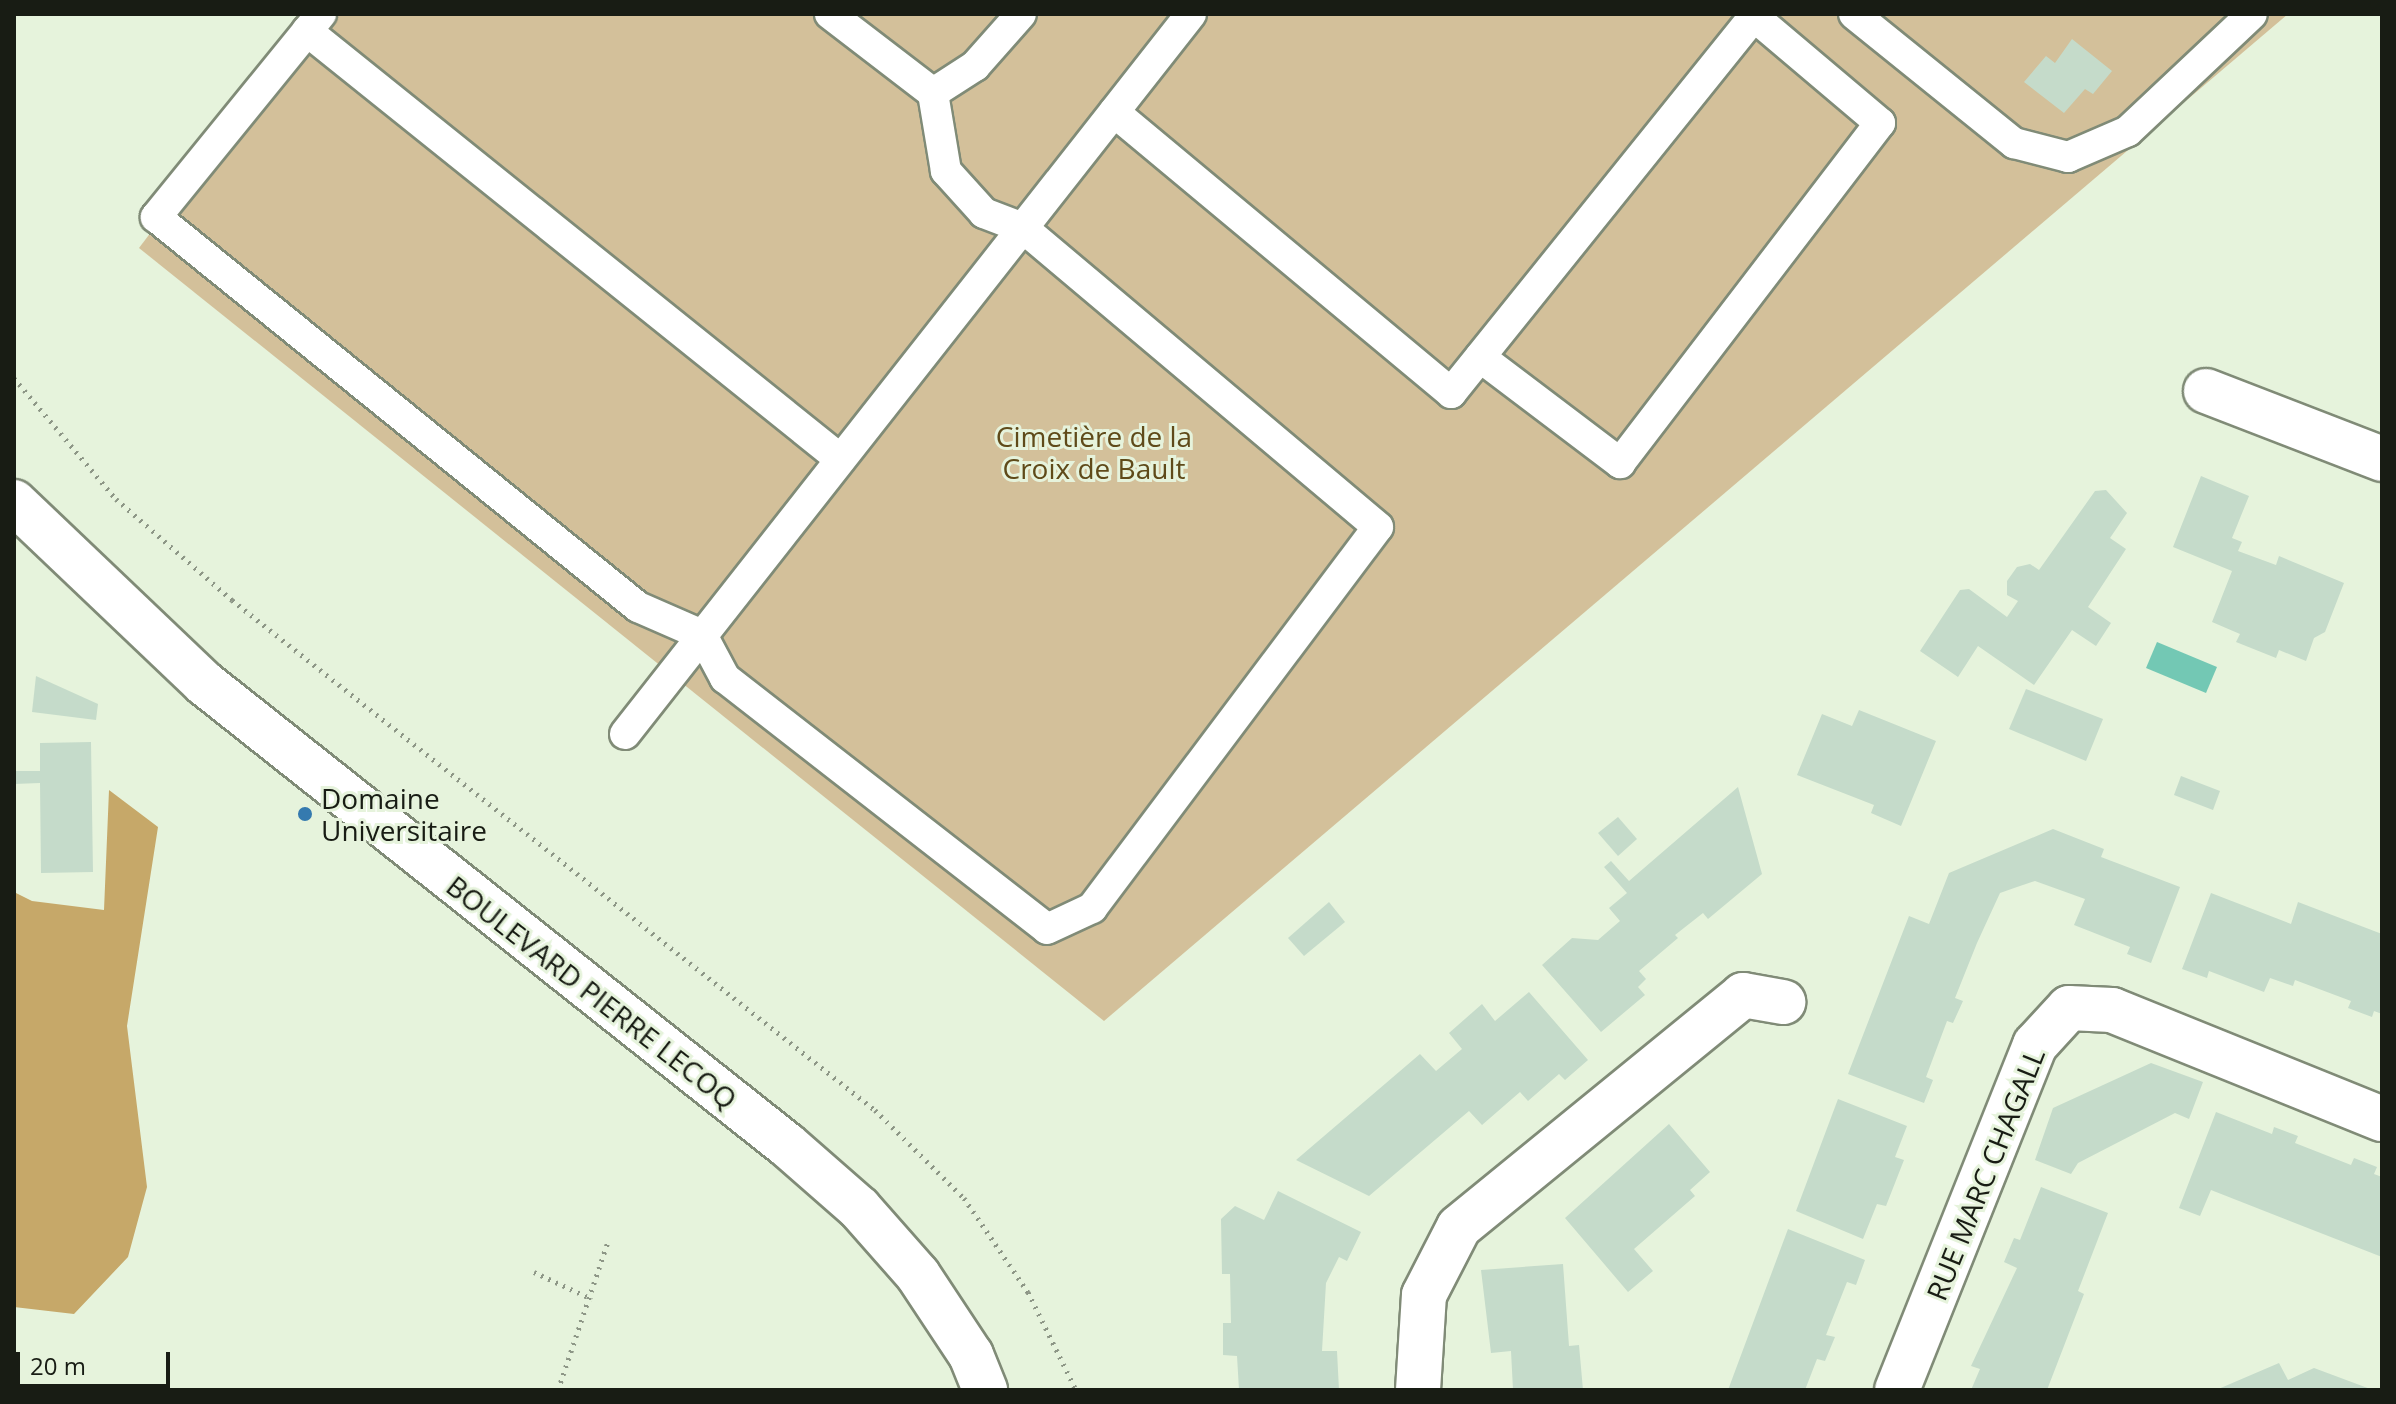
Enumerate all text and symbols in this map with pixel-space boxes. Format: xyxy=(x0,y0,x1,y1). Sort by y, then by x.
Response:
park label: Cimetière de la Croix de Bault xyxy=(996,419,1192,485)
place label: Domaine Universitaire xyxy=(321,781,487,847)
marker: Domaine Universitaire xyxy=(296,805,314,823)
street label: BOULEVARD PIERRE LECOQ xyxy=(440,868,744,1116)
street label: RUE MARC CHAGALL xyxy=(1919,1043,2051,1305)
scale bar xyxy=(20,1336,174,1386)
text: 20 m xyxy=(30,1349,86,1382)

